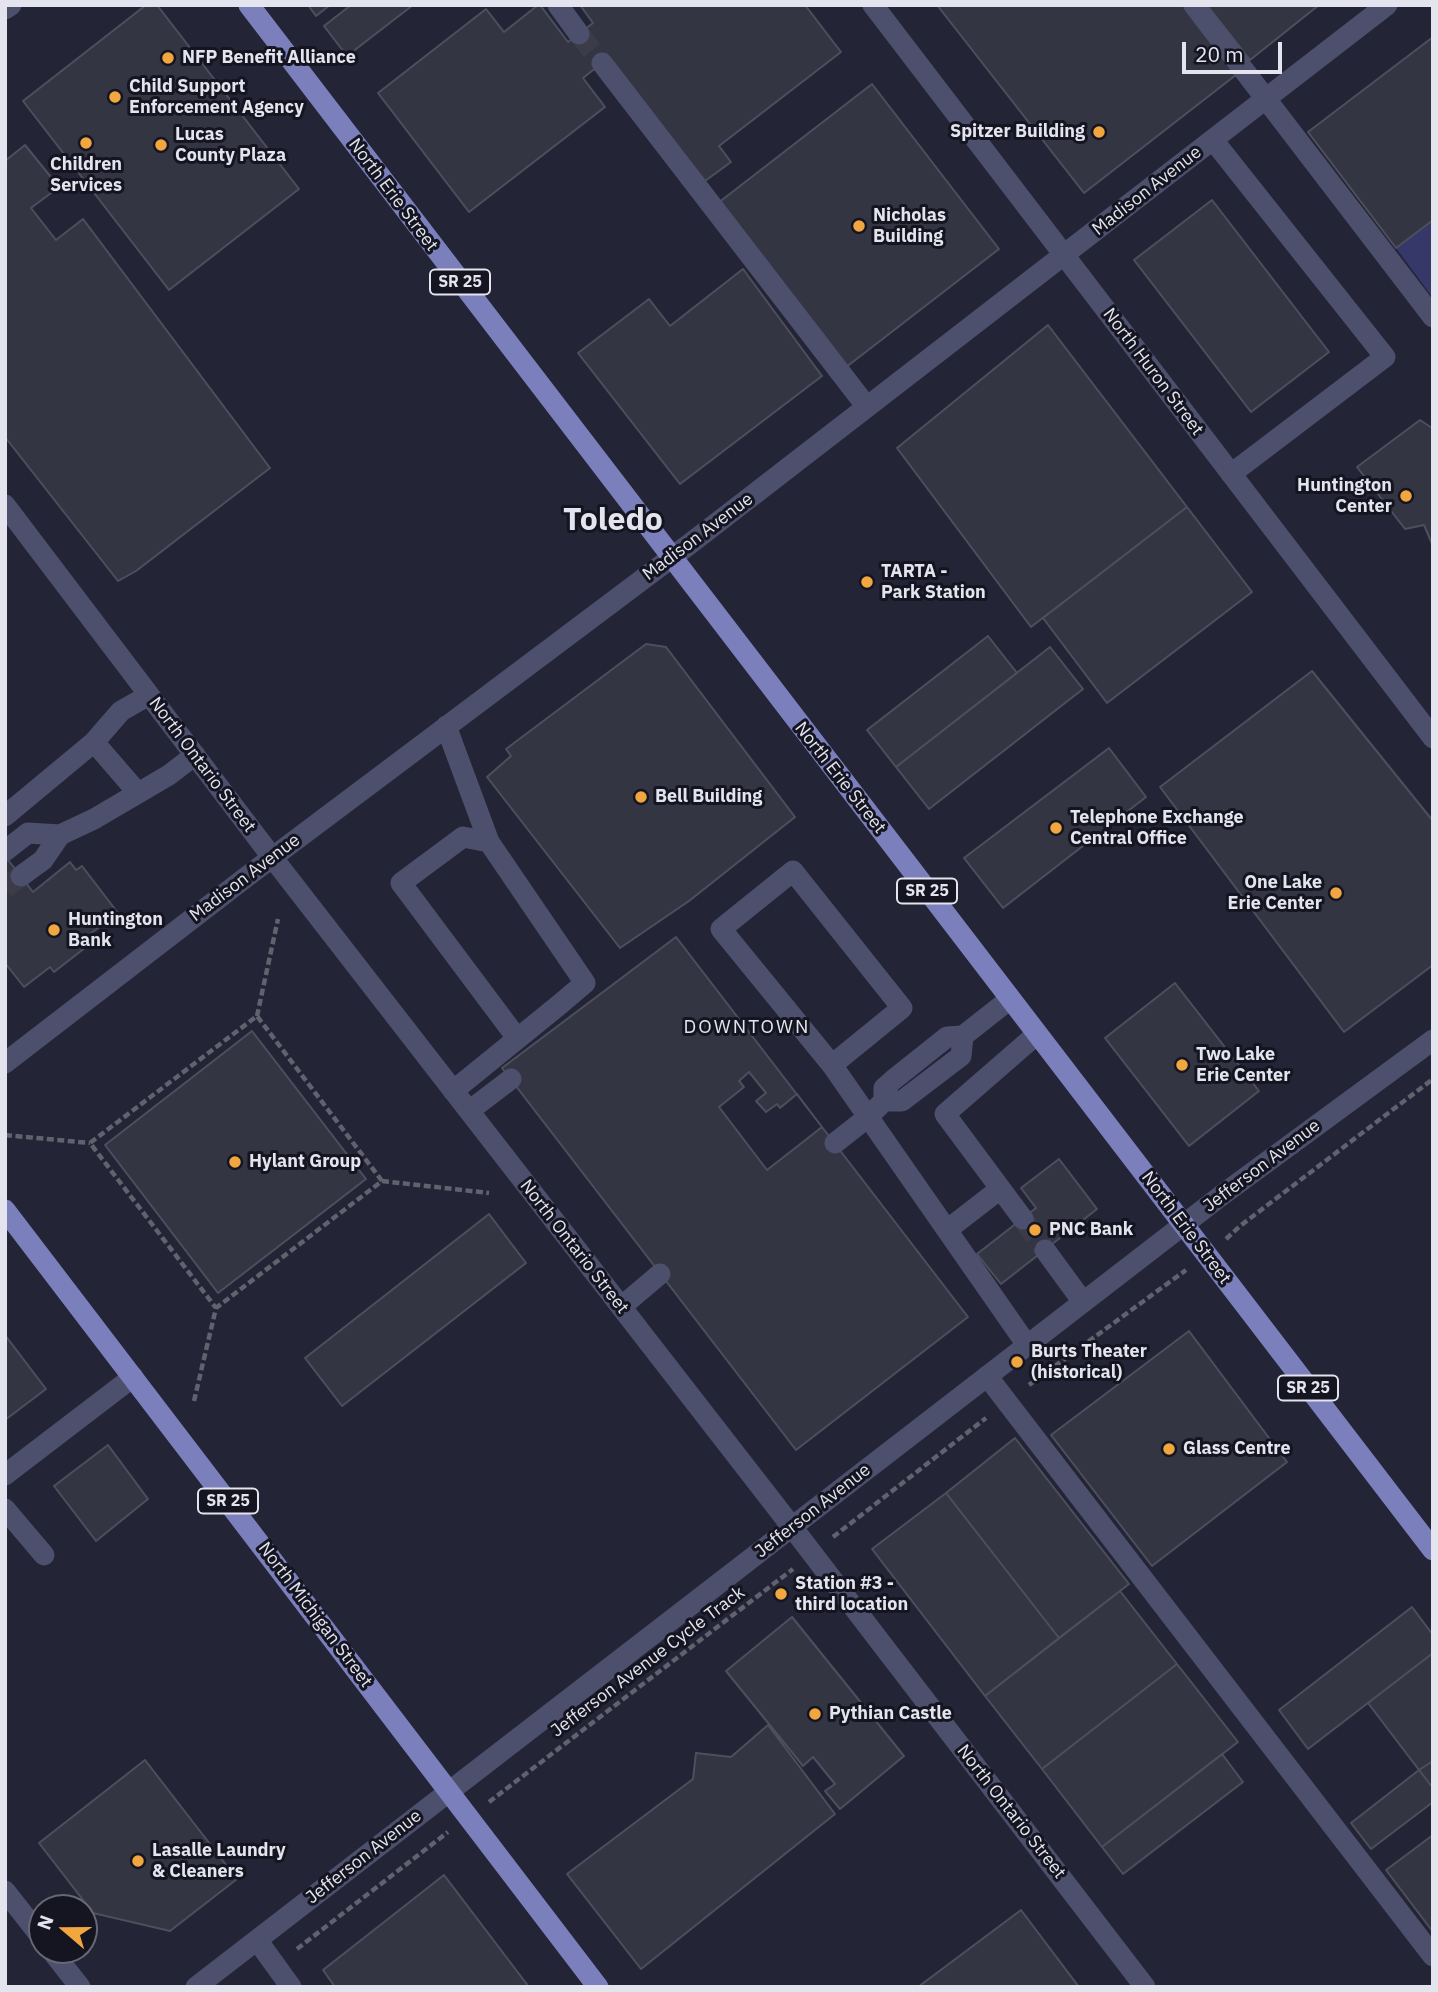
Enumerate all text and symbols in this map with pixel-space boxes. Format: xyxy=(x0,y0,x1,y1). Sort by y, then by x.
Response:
scale bar xyxy=(1186,28,1286,72)
text: 20 m xyxy=(1195,40,1244,68)
place label: NFP Benefit Alliance xyxy=(182,47,356,69)
marker: NFP Benefit Alliance xyxy=(160,50,176,66)
place label: Child Support Enforcement Agency xyxy=(129,76,304,119)
marker: Child Support Enforcement Agency xyxy=(107,89,123,105)
place label: Spitzer Building xyxy=(950,121,1085,143)
place label: Lucas County Plaza xyxy=(175,124,286,166)
marker: Spitzer Building xyxy=(1091,124,1107,140)
street label: North Erie Street xyxy=(344,134,442,256)
marker: Children Services xyxy=(78,135,94,151)
marker: Lucas County Plaza xyxy=(153,137,169,153)
street label: Madison Avenue xyxy=(1088,142,1206,240)
place label: Children Services xyxy=(50,154,122,196)
place label: Nicholas Building xyxy=(873,205,946,248)
marker: Nicholas Building xyxy=(851,218,867,234)
road number: SR 25 xyxy=(430,270,490,294)
street label: North Huron Street xyxy=(1098,304,1208,440)
place label: Huntington Center xyxy=(1297,475,1392,518)
street label: Madison Avenue xyxy=(639,488,757,586)
marker: Huntington Center xyxy=(1398,488,1414,504)
district label: Toledo xyxy=(563,502,663,540)
place label: TARTA - Park Station xyxy=(881,561,986,604)
marker: TARTA - Park Station xyxy=(859,574,875,590)
street label: North Ontario Street xyxy=(144,693,260,837)
street label: North Erie Street xyxy=(790,718,890,838)
place label: Bell Building xyxy=(655,786,762,808)
marker: Bell Building xyxy=(633,789,649,805)
place label: Telephone Exchange Central Office xyxy=(1070,807,1244,850)
marker: Telephone Exchange Central Office xyxy=(1048,820,1064,836)
street label: Madison Avenue xyxy=(186,829,304,927)
place label: One Lake Erie Center xyxy=(1228,872,1322,914)
road number: SR 25 xyxy=(897,878,957,904)
marker: One Lake Erie Center xyxy=(1328,885,1344,901)
place label: Huntington Bank xyxy=(68,909,163,951)
marker: Huntington Bank xyxy=(46,922,62,938)
district label: DOWNTOWN xyxy=(685,1017,809,1039)
place label: Two Lake Erie Center xyxy=(1196,1044,1290,1086)
marker: Two Lake Erie Center xyxy=(1174,1057,1190,1073)
street label: Jefferson Avenue xyxy=(1199,1115,1325,1217)
place label: Hylant Group xyxy=(249,1151,361,1173)
marker: Hylant Group xyxy=(227,1154,243,1170)
street label: North Erie Street xyxy=(1137,1167,1235,1289)
street label: North Ontario Street xyxy=(515,1176,633,1318)
place label: PNC Bank xyxy=(1049,1219,1133,1241)
marker: PNC Bank xyxy=(1027,1222,1043,1238)
place label: Burts Theater (historical) xyxy=(1031,1341,1147,1384)
marker: Burts Theater (historical) xyxy=(1009,1354,1025,1370)
road number: SR 25 xyxy=(1278,1376,1338,1400)
place label: Glass Centre xyxy=(1183,1438,1291,1460)
marker: Glass Centre xyxy=(1161,1441,1177,1457)
street label: Jefferson Avenue xyxy=(751,1459,875,1563)
road number: SR 25 xyxy=(198,1488,258,1513)
street label: North Michigan Street xyxy=(253,1538,377,1692)
place label: Station #3 - third location xyxy=(795,1573,908,1616)
street label: Jefferson Avenue Cycle Track xyxy=(547,1582,749,1742)
marker: Station #3 - third location xyxy=(773,1586,789,1602)
place label: Pythian Castle xyxy=(829,1703,952,1725)
marker: Pythian Castle xyxy=(807,1706,823,1722)
street label: North Ontario Street xyxy=(952,1741,1070,1883)
street label: Jefferson Avenue xyxy=(302,1805,426,1909)
place label: Lasalle Laundry & Cleaners xyxy=(152,1840,286,1882)
marker: Lasalle Laundry & Cleaners xyxy=(130,1853,146,1869)
north arrow xyxy=(28,1894,98,1964)
text: N xyxy=(32,1912,59,1933)

